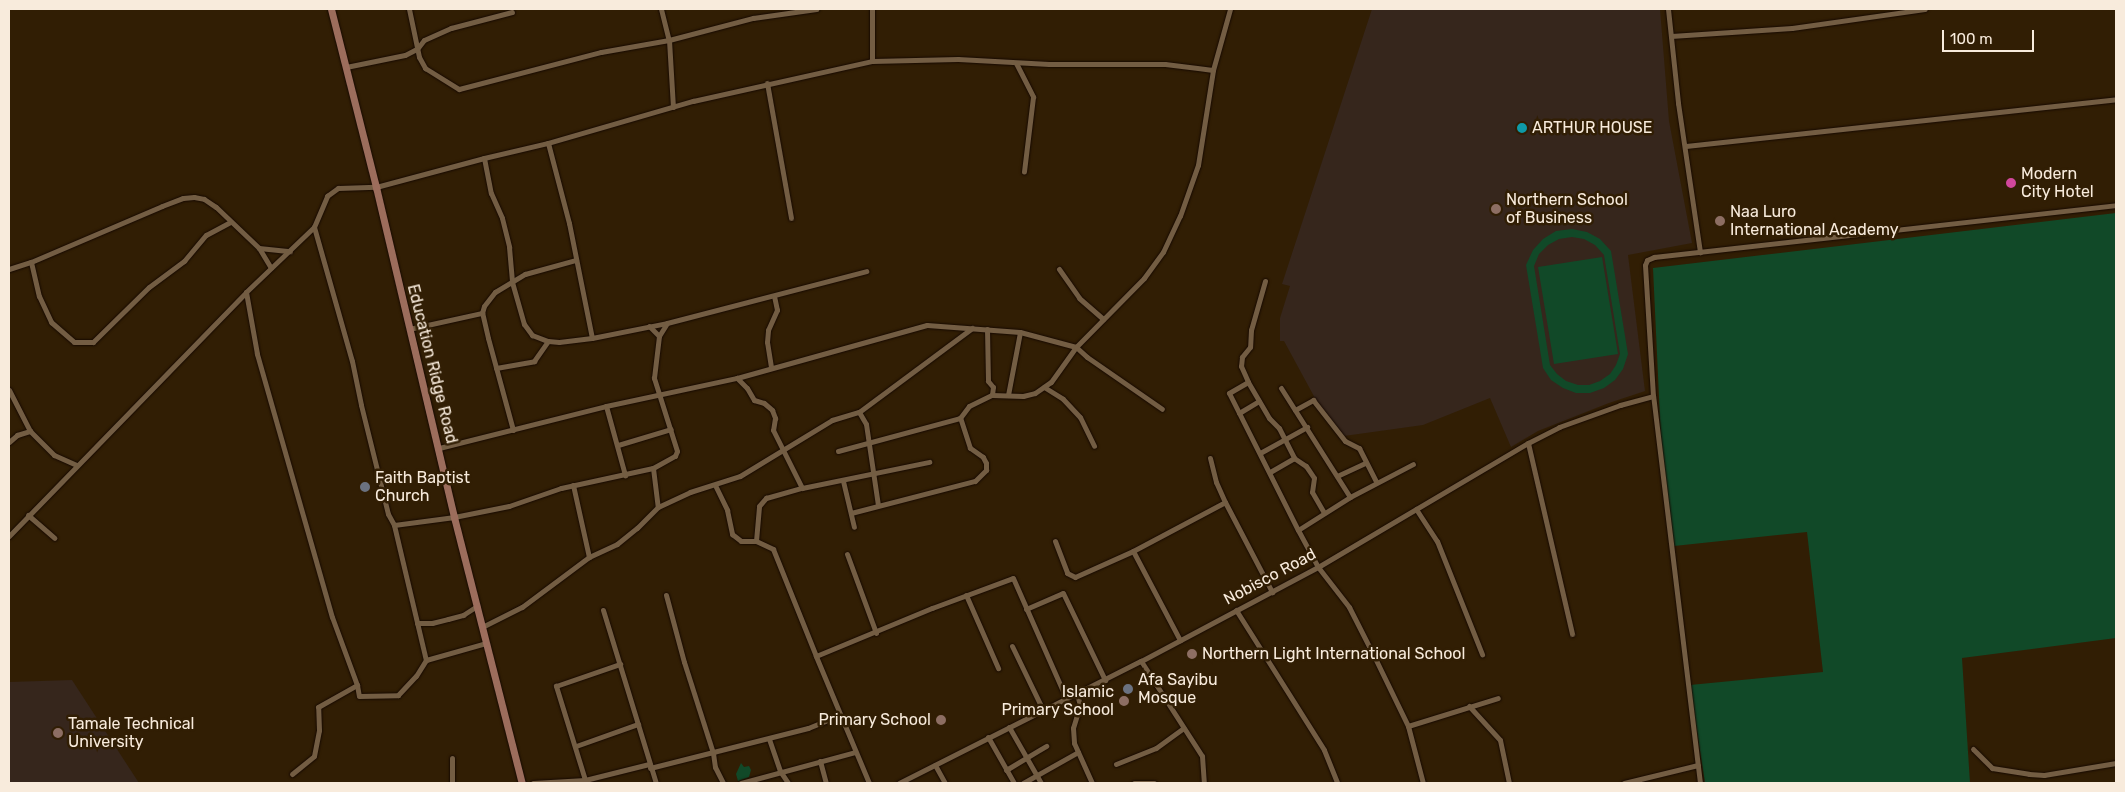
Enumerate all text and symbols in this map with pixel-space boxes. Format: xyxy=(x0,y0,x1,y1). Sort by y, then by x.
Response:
scale bar xyxy=(1945,20,2038,52)
text: 100 m xyxy=(1950,30,1992,48)
place label: ARTHUR HOUSE xyxy=(1532,118,1652,138)
marker: ARTHUR HOUSE xyxy=(1516,122,1528,134)
place label: Modern City Hotel xyxy=(2021,164,2094,202)
marker: Modern City Hotel xyxy=(2005,177,2017,189)
place label: Northern School of Business xyxy=(1506,190,1628,228)
place label: Naa Luro International Academy xyxy=(1730,202,1899,240)
marker: Northern School of Business xyxy=(1490,203,1502,215)
marker: Naa Luro International Academy xyxy=(1714,215,1726,227)
street label: Education Ridge Road xyxy=(403,282,461,446)
place label: Faith Baptist Church xyxy=(375,468,470,506)
marker: Faith Baptist Church xyxy=(359,481,371,493)
street label: Nobisco Road xyxy=(1221,545,1319,609)
place label: Northern Light International School xyxy=(1202,644,1465,664)
marker: Northern Light International School xyxy=(1186,648,1198,660)
place label: Afa Sayibu Mosque xyxy=(1138,670,1218,708)
place label: Islamic Primary School xyxy=(1001,682,1114,720)
marker: Afa Sayibu Mosque xyxy=(1122,683,1134,695)
marker: Islamic Primary School xyxy=(1118,695,1130,707)
place label: Primary School xyxy=(818,710,931,730)
place label: Tamale Technical University xyxy=(68,714,195,752)
marker: Primary School xyxy=(935,714,947,726)
marker: Tamale Technical University xyxy=(52,727,64,739)

